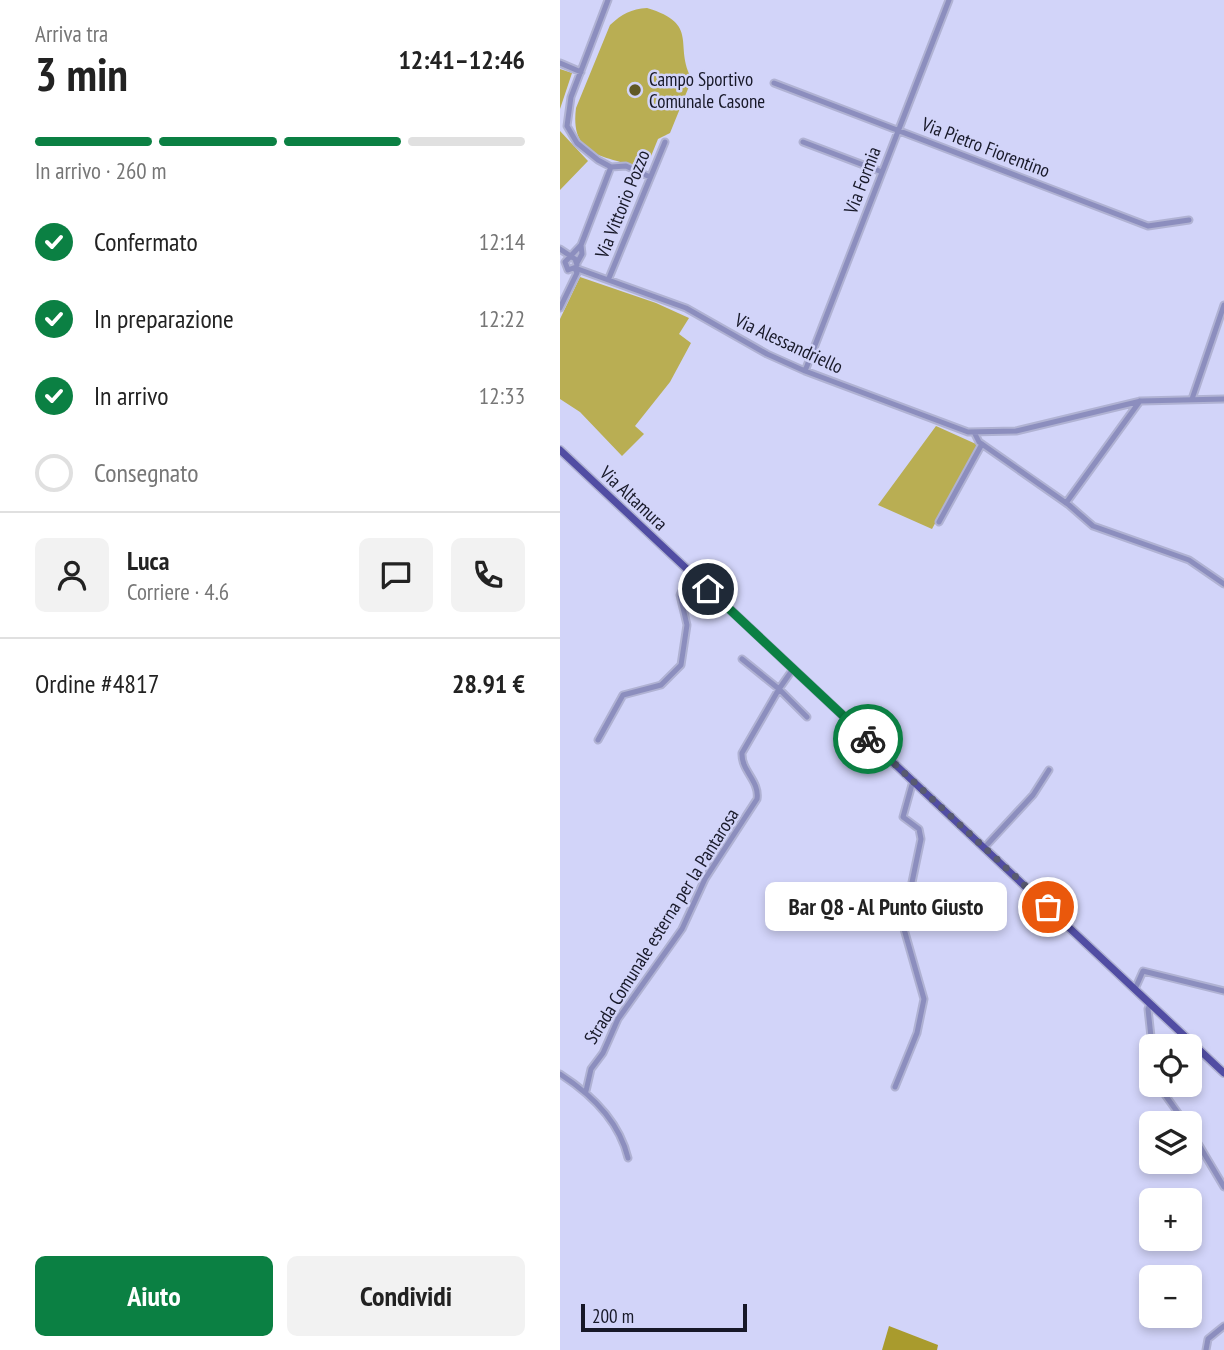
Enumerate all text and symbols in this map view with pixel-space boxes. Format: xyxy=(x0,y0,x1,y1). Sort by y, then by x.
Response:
text: Arriva tra xyxy=(35,19,108,48)
text: 12:41–12:46 xyxy=(398,43,525,76)
text: 3 min xyxy=(35,44,128,104)
place label: Campo Sportivo Comunale Casone xyxy=(649,67,765,113)
marker: Campo Sportivo Comunale Casone xyxy=(627,82,643,98)
street label: Via Pietro Fiorentino xyxy=(918,111,1053,182)
street label: Via Formia xyxy=(838,143,886,218)
street label: Via Vittorio Pozzo xyxy=(589,146,655,263)
text: In arrivo · 260 m xyxy=(35,156,167,185)
icon: check xyxy=(35,223,73,261)
text: Confermato xyxy=(94,225,198,258)
text: 12:14 xyxy=(479,227,525,256)
icon: check xyxy=(35,300,73,338)
text: In preparazione xyxy=(94,302,234,335)
text: 12:22 xyxy=(479,304,525,333)
street label: Via Alessandriello xyxy=(730,307,847,379)
icon: check xyxy=(35,377,73,415)
text: In arrivo xyxy=(94,379,169,412)
text: 12:33 xyxy=(479,381,525,410)
text: Consegnato xyxy=(94,456,198,489)
street label: Via Altamura xyxy=(594,460,673,535)
button: person xyxy=(35,538,109,612)
button: chat xyxy=(359,538,433,612)
button: phone xyxy=(451,538,525,612)
text: Luca xyxy=(127,544,169,577)
pin xyxy=(678,559,738,619)
icon: home xyxy=(689,570,727,608)
text: Corriere · 4.6 xyxy=(127,577,229,606)
text: Ordine #4817 xyxy=(35,667,159,700)
text: 28.91 € xyxy=(452,667,525,700)
courier xyxy=(833,704,903,774)
icon: bike xyxy=(849,720,887,758)
street label: Strada Comunale esterna per la Pantarosa xyxy=(578,804,744,1048)
pin xyxy=(1018,877,1078,937)
callout: Bar Q8 - Al Punto Giusto xyxy=(764,883,1006,932)
icon: bag xyxy=(1029,888,1067,926)
text: Bar Q8 - Al Punto Giusto xyxy=(789,892,983,921)
map controls xyxy=(1139,1034,1202,1328)
button: locate xyxy=(1139,1034,1202,1097)
button: layers xyxy=(1139,1111,1202,1174)
button: + xyxy=(1139,1188,1202,1251)
button: Aiuto xyxy=(35,1256,273,1336)
button: Condividi xyxy=(287,1256,525,1336)
button: − xyxy=(1139,1265,1202,1328)
scale bar xyxy=(581,1301,747,1333)
text: 200 m xyxy=(592,1304,634,1328)

